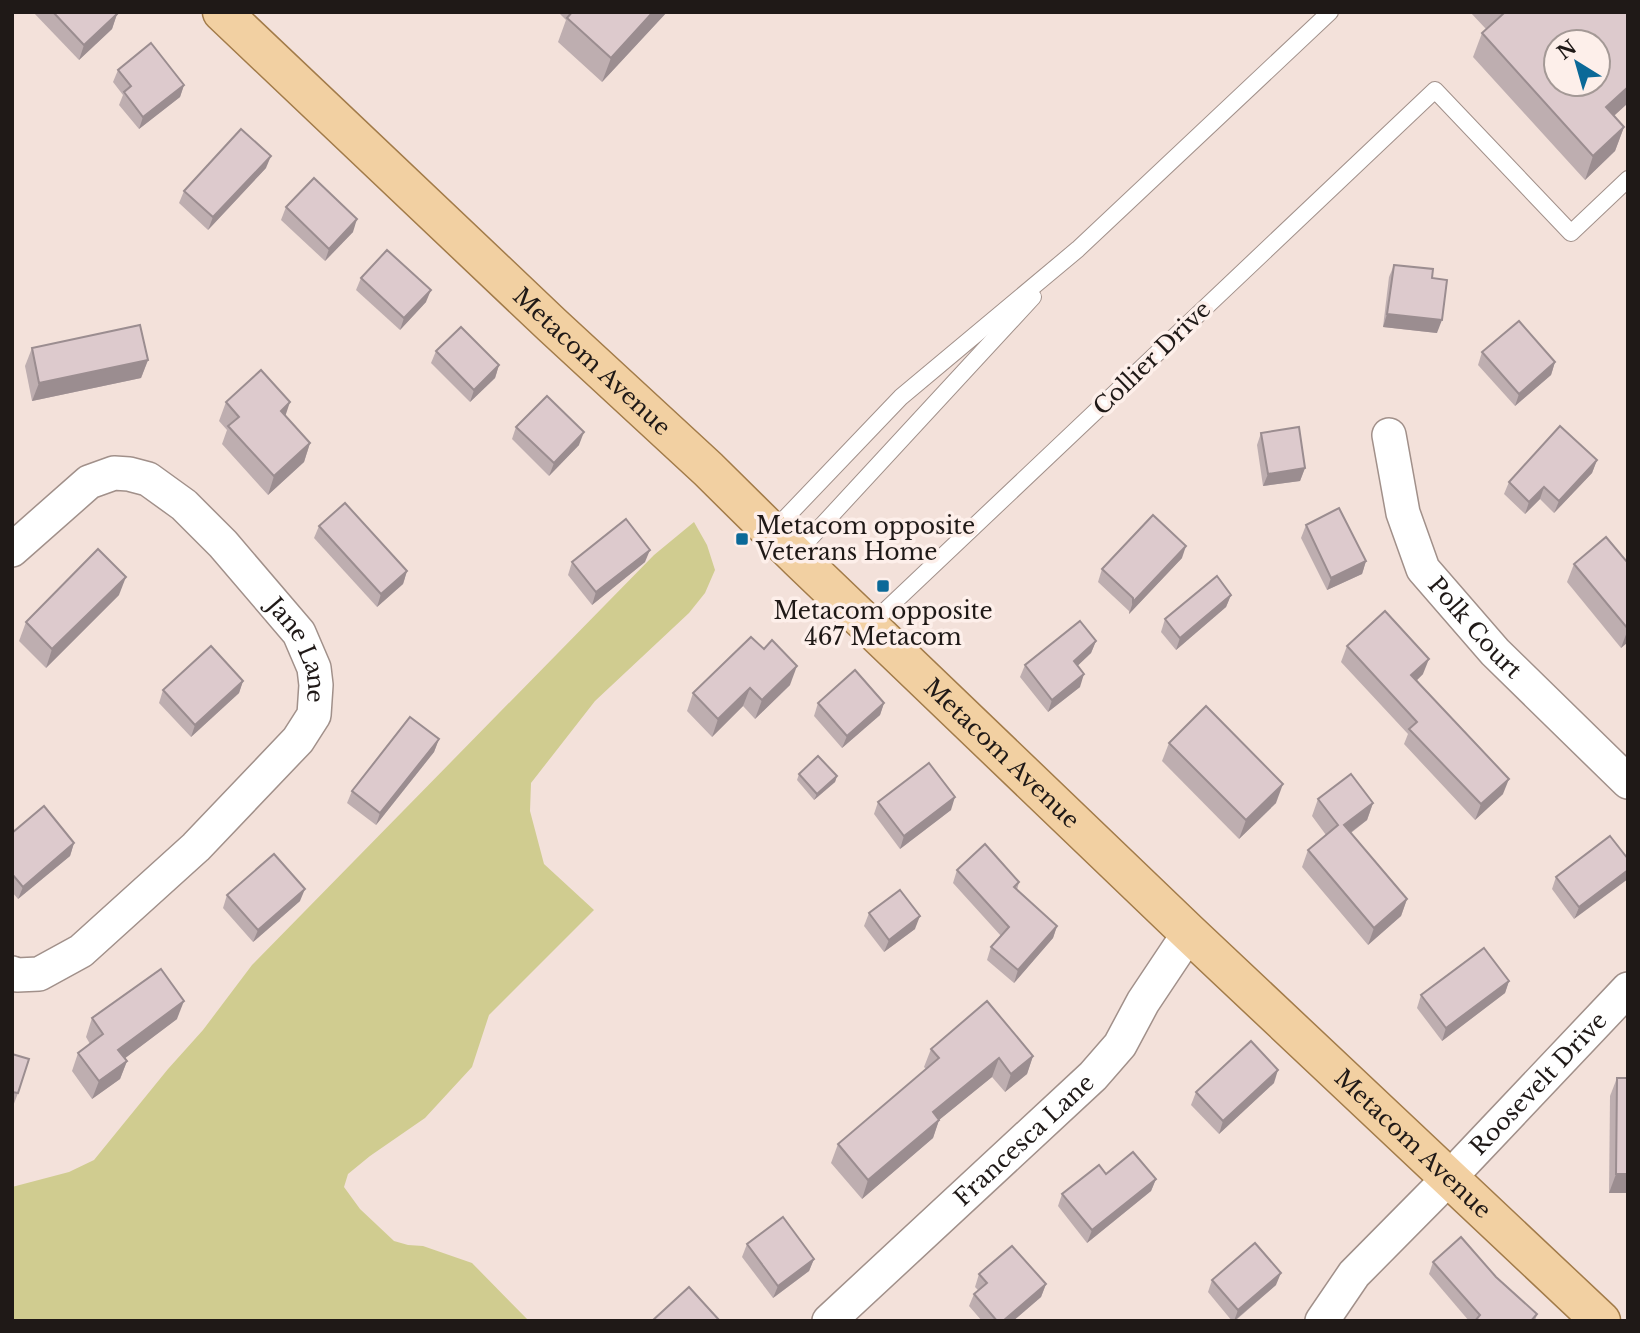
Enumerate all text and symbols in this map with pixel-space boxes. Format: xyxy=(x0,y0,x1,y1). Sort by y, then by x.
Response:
north arrow xyxy=(1542,28,1612,98)
text: N xyxy=(1553,35,1581,64)
street label: Metacom Avenue xyxy=(507,282,676,441)
street label: Collier Drive xyxy=(1088,295,1216,421)
place label: Metacom opposite Veterans Home xyxy=(755,512,975,566)
marker: Metacom opposite Veterans Home xyxy=(734,531,750,547)
street label: Polk Court xyxy=(1422,571,1528,684)
marker: Metacom opposite 467 Metacom xyxy=(875,578,891,594)
street label: Jane Lane xyxy=(259,590,330,704)
place label: Metacom opposite 467 Metacom xyxy=(773,597,993,651)
street label: Metacom Avenue xyxy=(918,673,1085,834)
street label: Roosevelt Drive xyxy=(1464,1006,1613,1161)
street label: Metacom Avenue xyxy=(1329,1064,1497,1224)
street label: Francesca Lane xyxy=(948,1068,1100,1212)

